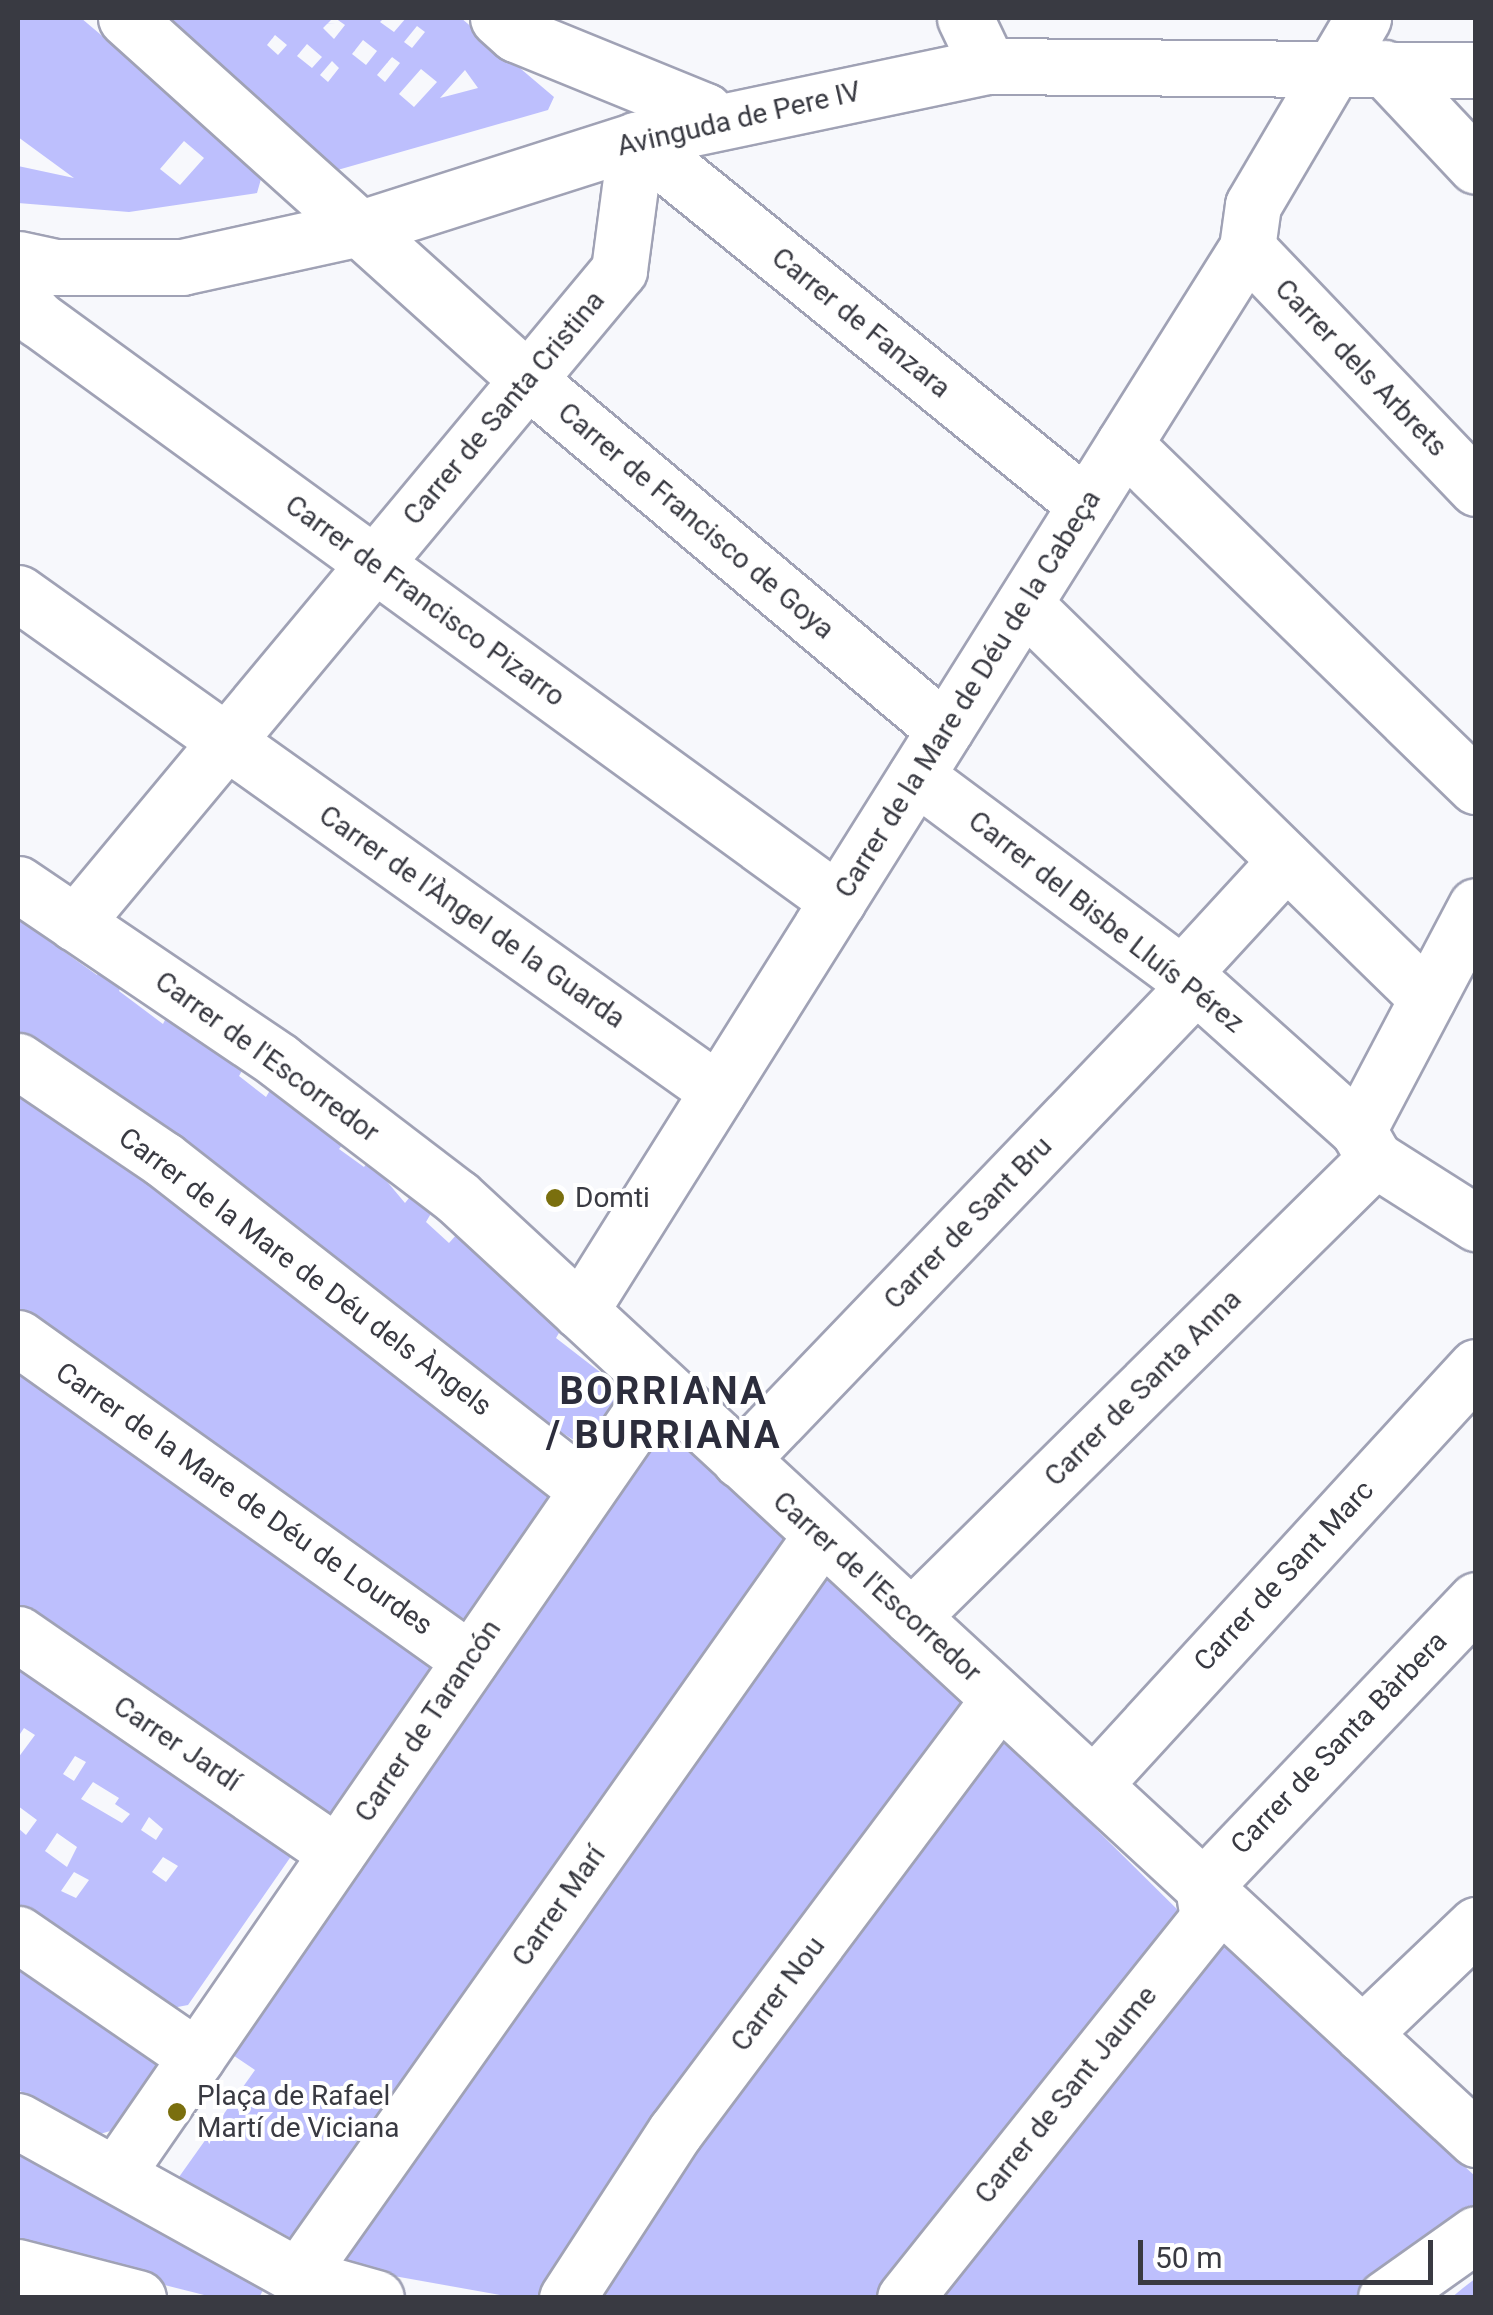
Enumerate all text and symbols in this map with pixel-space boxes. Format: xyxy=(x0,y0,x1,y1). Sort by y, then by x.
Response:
street label: Avinguda de Pere IV xyxy=(614,75,864,163)
street label: Carrer de Fanzara xyxy=(765,241,957,405)
street label: Carrer dels Arbrets xyxy=(1268,272,1454,464)
street label: Carrer de Santa Cristina xyxy=(396,284,612,532)
street label: Carrer de Francisco de Goya xyxy=(551,396,841,646)
street label: Carrer de la Mare de Déu de la Cabeça xyxy=(828,484,1108,904)
street label: Carrer de Francisco Pizarro xyxy=(279,488,571,714)
street label: Carrer de l'Àngel de la Guarda xyxy=(313,798,631,1036)
street label: Carrer del Bisbe Lluís Pérez xyxy=(962,804,1250,1040)
street label: Carrer de l'Escorredor xyxy=(148,964,386,1150)
street label: Carrer de la Mare de Déu dels Àngels xyxy=(112,1121,498,1423)
street label: Carrer de Sant Bru xyxy=(877,1130,1059,1316)
place label: Domti xyxy=(575,1181,650,1215)
marker: Domti xyxy=(544,1187,566,1209)
street label: Carrer de Santa Anna xyxy=(1038,1283,1248,1493)
street label: Carrer de la Mare de Déu de Lourdes xyxy=(49,1356,439,1642)
district label: BORRIANA / BURRIANA xyxy=(546,1369,782,1458)
street label: Carrer de Sant Marc xyxy=(1187,1474,1381,1678)
street label: Carrer de l'Escorredor xyxy=(766,1485,988,1689)
street label: Carrer de Tarancón xyxy=(348,1613,508,1829)
street label: Carrer de Santa Bàrbera xyxy=(1224,1625,1454,1861)
street label: Carrer Jardí xyxy=(107,1689,247,1799)
street label: Carrer Marí xyxy=(505,1839,613,1973)
street label: Carrer Nou xyxy=(724,1930,832,2058)
street label: Carrer de Sant Jaume xyxy=(968,1980,1164,2210)
place label: Plaça de Rafael Martí de Viciana xyxy=(197,2079,399,2145)
marker: Plaça de Rafael Martí de Viciana xyxy=(166,2101,188,2123)
scale bar xyxy=(1143,2220,1438,2282)
text: 50 m xyxy=(1155,2240,1222,2275)

